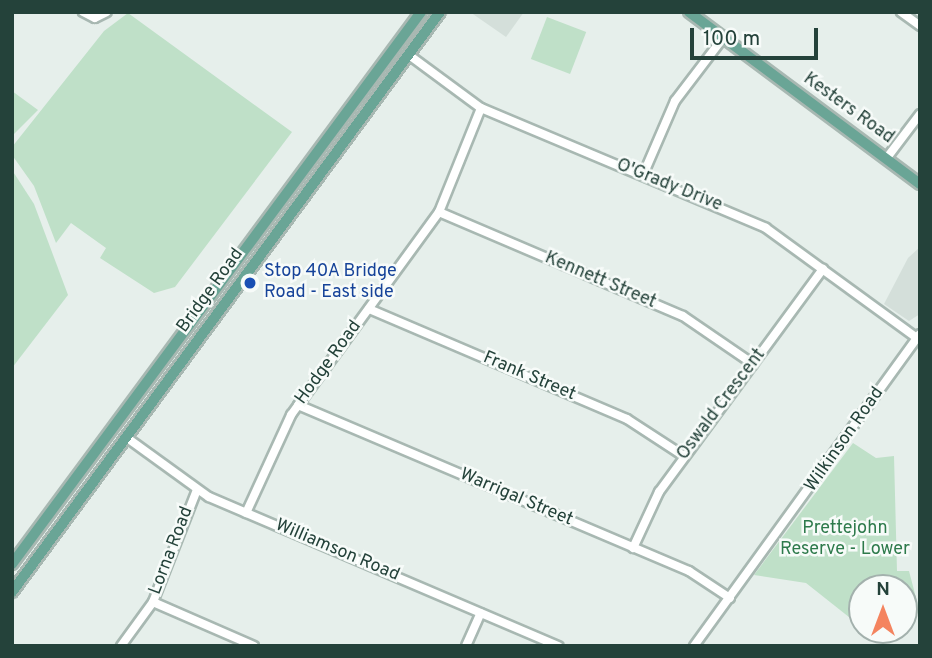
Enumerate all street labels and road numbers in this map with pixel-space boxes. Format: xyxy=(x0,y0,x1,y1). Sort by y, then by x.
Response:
street label: Kesters Road xyxy=(798,69,898,149)
street label: O'Grady Drive xyxy=(613,155,725,217)
street label: Bridge Road xyxy=(173,245,249,337)
street label: Kennett Street xyxy=(541,248,659,314)
street label: Hodge Road xyxy=(291,317,367,409)
street label: Oswald Crescent xyxy=(673,345,771,465)
street label: Frank Street xyxy=(479,348,579,406)
street label: Wilkinson Road xyxy=(801,383,889,497)
street label: Warrigal Street xyxy=(456,464,576,532)
street label: Lorna Road xyxy=(145,504,199,598)
street label: Williamson Road xyxy=(272,515,402,587)

